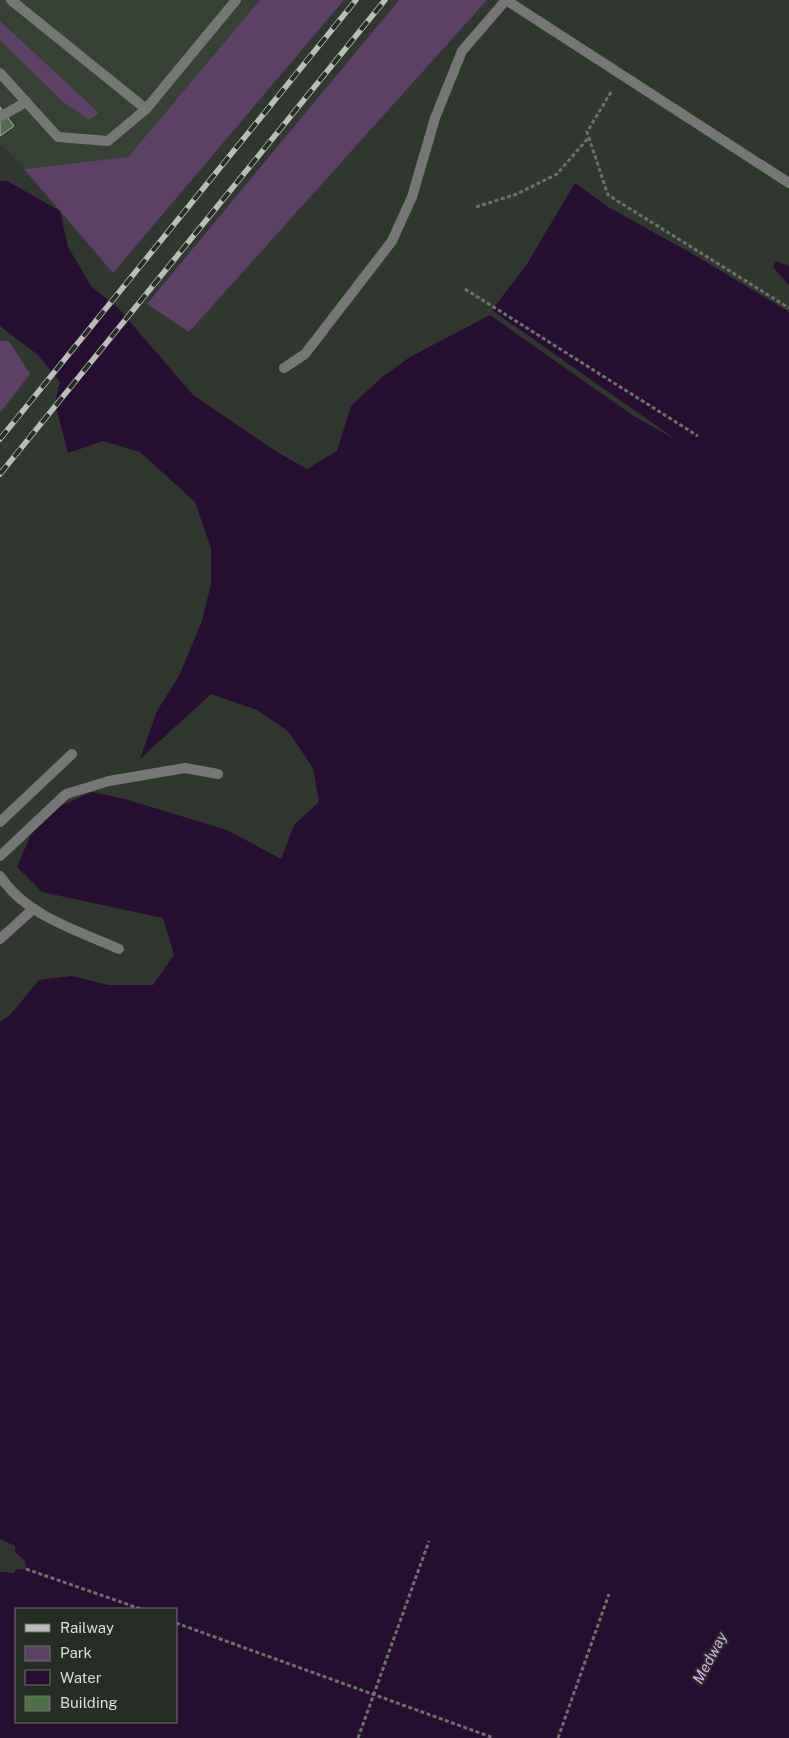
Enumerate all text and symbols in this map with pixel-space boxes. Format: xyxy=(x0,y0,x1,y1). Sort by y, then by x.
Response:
legend xyxy=(15,1608,178,1723)
text: Railway xyxy=(60,1619,114,1636)
water label: Medway xyxy=(689,1629,730,1686)
text: Park xyxy=(60,1644,92,1661)
text: Water xyxy=(60,1669,102,1686)
text: Building xyxy=(60,1694,118,1711)

